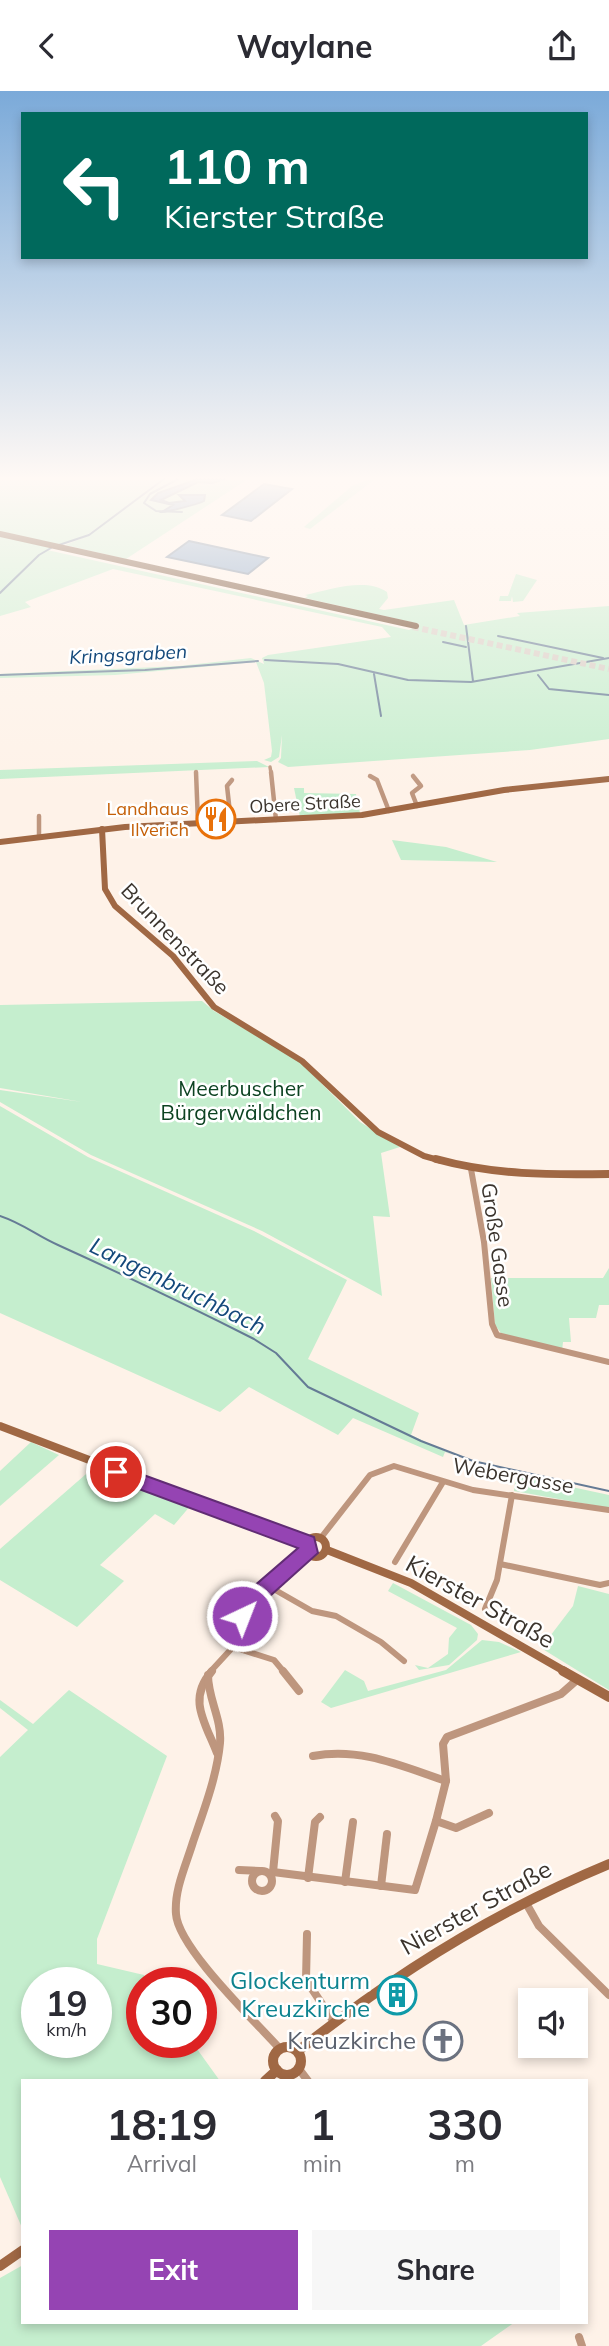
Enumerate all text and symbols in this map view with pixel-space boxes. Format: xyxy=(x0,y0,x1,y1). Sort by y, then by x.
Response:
text: Waylane xyxy=(236,26,373,66)
icon: back xyxy=(28,27,66,65)
icon: share xyxy=(543,27,581,65)
text: 110 m xyxy=(164,135,310,196)
icon: left xyxy=(49,140,140,231)
text: Kierster Straße xyxy=(164,196,384,236)
water label: Kringsgraben xyxy=(68,639,188,669)
street label: Obere Straße xyxy=(249,789,361,818)
place label: Landhaus Ilverich xyxy=(106,797,189,841)
restaurant icon: Landhaus Ilverich xyxy=(195,798,237,840)
street label: Brunnenstraße xyxy=(116,877,235,999)
park label: Meerbuscher Bürgerwäldchen xyxy=(160,1075,322,1125)
street label: Große Gasse xyxy=(476,1181,520,1309)
water label: Langenbruchbach xyxy=(85,1230,271,1341)
pin xyxy=(86,1442,146,1502)
street label: Webergasse xyxy=(451,1452,576,1498)
icon: arrive xyxy=(97,1453,135,1491)
street label: Kierster Straße xyxy=(401,1548,560,1654)
position arrow xyxy=(205,1579,279,1653)
street label: Nierster Straße xyxy=(395,1853,556,1961)
place label: Glockenturm Kreuzkirche xyxy=(230,1965,370,2023)
speed limit sign: 30 xyxy=(126,1967,217,2058)
building icon: Glockenturm Kreuzkirche xyxy=(376,1974,418,2016)
text: 19 xyxy=(45,1981,88,2025)
map controls xyxy=(518,1988,588,2058)
button: sound xyxy=(518,1988,588,2058)
text: km/h xyxy=(46,2018,87,2041)
church icon: Kreuzkirche xyxy=(422,2020,464,2062)
place label: Kreuzkirche xyxy=(287,2025,416,2055)
text: 18:19 xyxy=(106,2098,217,2151)
text: 1 xyxy=(310,2098,335,2151)
text: 330 xyxy=(427,2098,503,2151)
text: Arrival xyxy=(127,2149,197,2178)
text: min xyxy=(303,2149,342,2178)
text: m xyxy=(455,2149,475,2178)
button: Exit xyxy=(49,2230,298,2310)
button: Share xyxy=(312,2230,560,2310)

